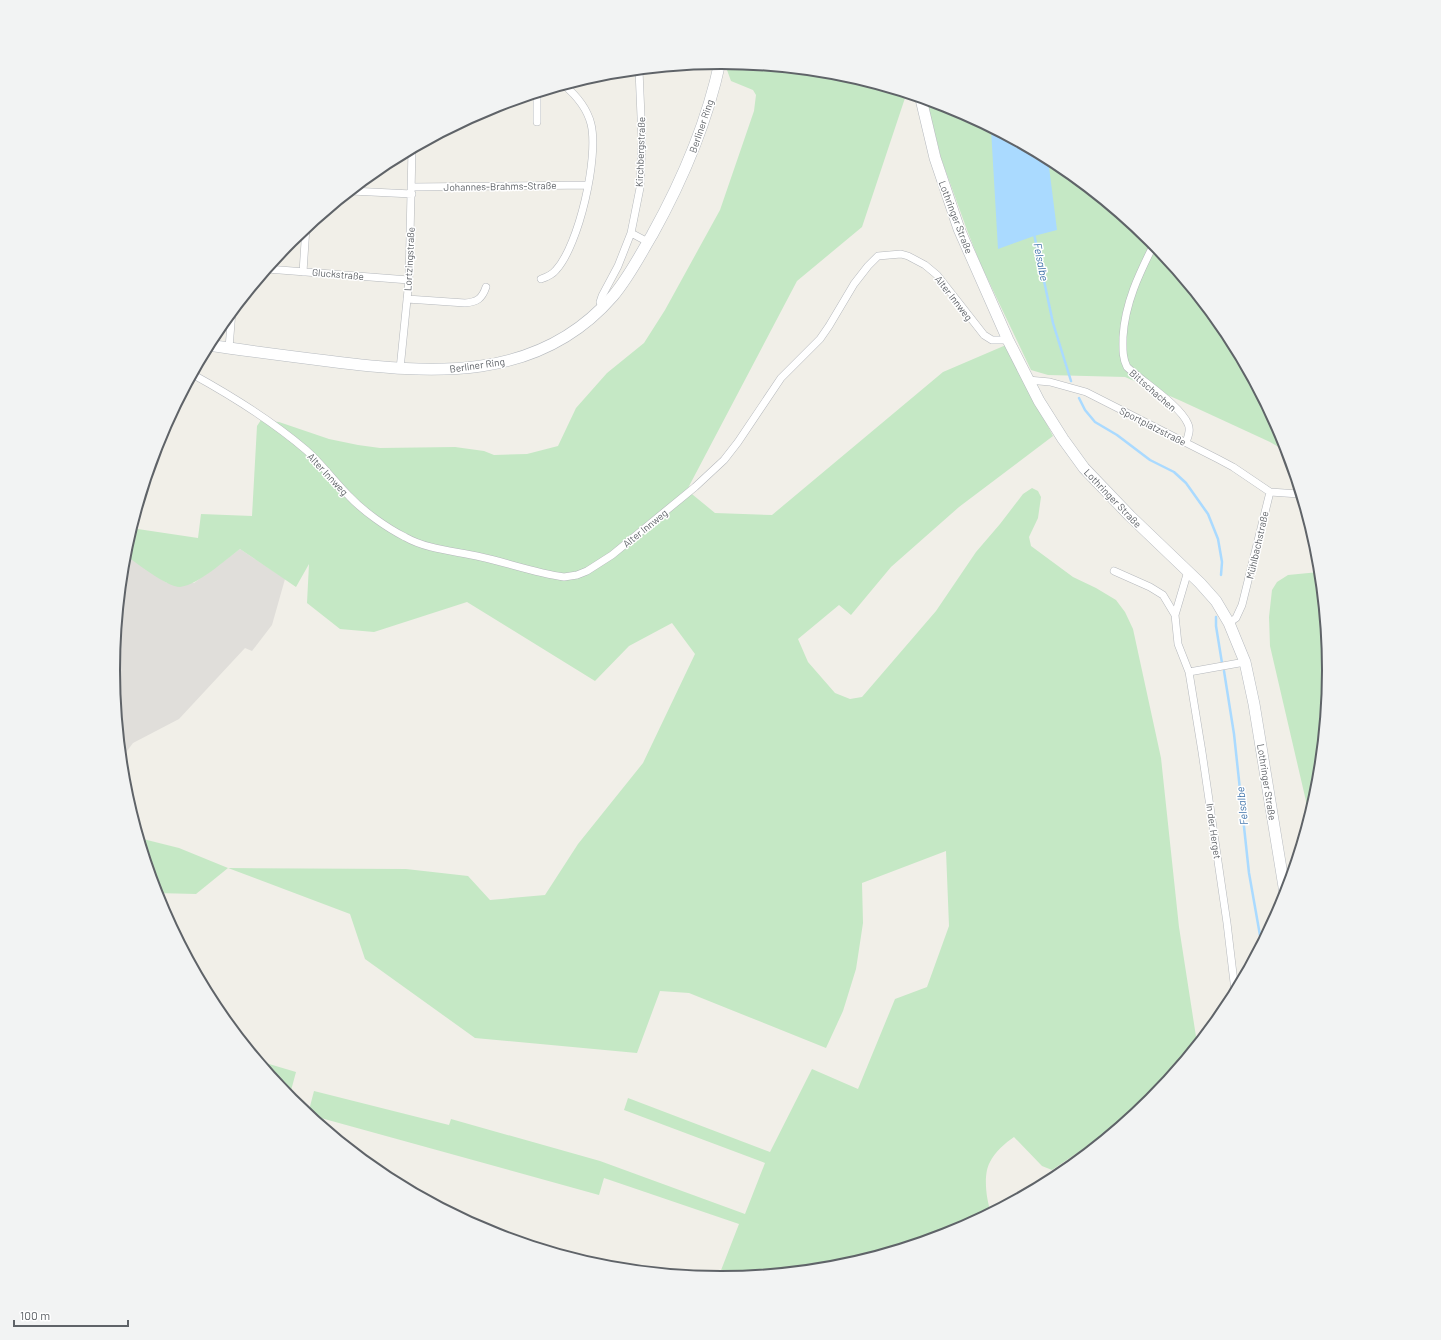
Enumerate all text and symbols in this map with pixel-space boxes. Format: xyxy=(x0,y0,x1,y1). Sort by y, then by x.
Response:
street label: Berliner Ring xyxy=(686,98,716,154)
street label: Kirchbergstraße xyxy=(633,117,647,187)
street label: Johannes-Brahms-Straße xyxy=(443,179,557,193)
street label: Lothringer Straße xyxy=(937,179,975,255)
street label: Lortzingstraße xyxy=(401,227,417,291)
water label: Felsalbe xyxy=(1031,242,1052,282)
street label: Gluckstraße xyxy=(312,266,364,282)
street label: Alter Innweg xyxy=(933,273,975,323)
street label: Berliner Ring xyxy=(449,355,505,375)
street label: Bittschachen xyxy=(1127,366,1179,414)
street label: Sportplatzstraße xyxy=(1118,404,1188,448)
street label: Alter Innweg xyxy=(305,450,351,498)
street label: Lothringer Straße xyxy=(1082,466,1144,530)
street label: Alter Innweg xyxy=(620,506,670,550)
street label: Mühlbachstraße xyxy=(1243,510,1271,580)
street label: Lothringer Straße xyxy=(1255,743,1279,821)
water label: Felsalbe xyxy=(1233,786,1250,826)
street label: In der Herget xyxy=(1204,802,1224,860)
scale bar xyxy=(14,1302,128,1328)
text: 100 m xyxy=(20,1308,50,1322)

